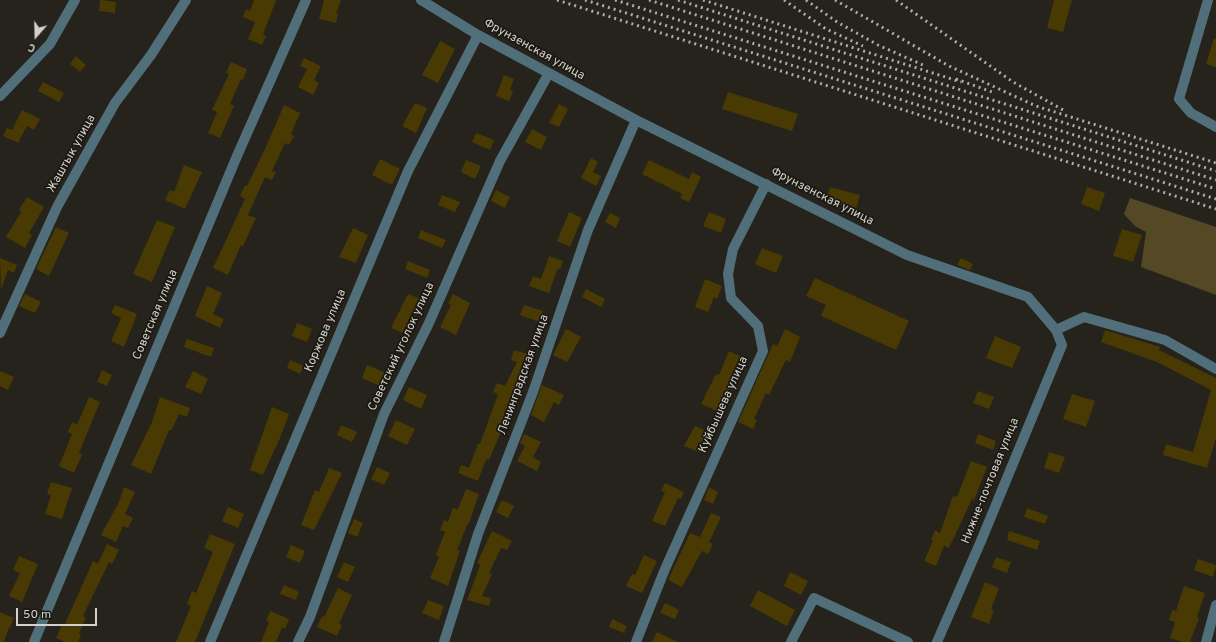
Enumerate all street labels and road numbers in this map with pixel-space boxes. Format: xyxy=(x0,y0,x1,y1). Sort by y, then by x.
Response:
street label: Фрунзенская улица xyxy=(481,16,587,84)
street label: Жаштык улица xyxy=(45,113,99,195)
street label: Фрунзенская улица xyxy=(768,165,876,229)
street label: Советская улица xyxy=(130,268,182,362)
street label: Советский уголок улица xyxy=(366,281,438,413)
street label: Коржова улица xyxy=(302,288,350,374)
street label: Ленинградская улица xyxy=(496,313,552,437)
street label: Куйбышева улица xyxy=(696,355,752,455)
street label: Нижне-почтовая улица xyxy=(959,416,1023,546)

